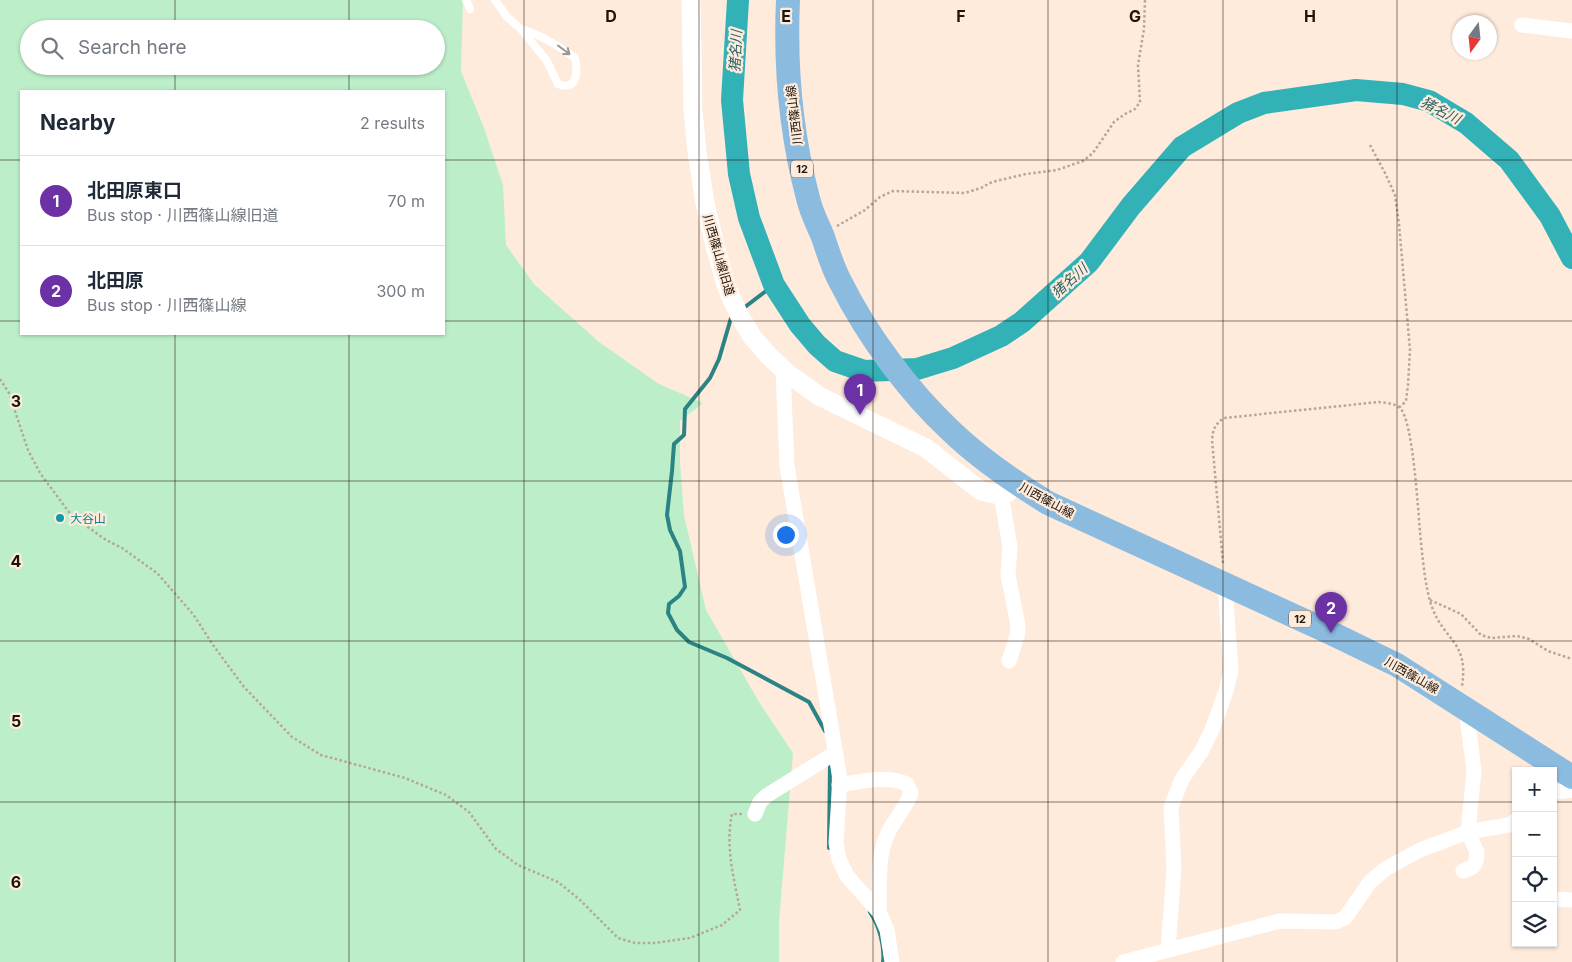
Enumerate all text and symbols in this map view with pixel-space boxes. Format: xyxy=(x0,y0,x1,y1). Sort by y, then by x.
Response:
text: D xyxy=(605,6,617,26)
text: E xyxy=(781,6,791,26)
text: F xyxy=(956,6,966,26)
text: G xyxy=(1129,6,1141,26)
text: H xyxy=(1304,6,1316,26)
north arrow xyxy=(1452,15,1497,60)
search box xyxy=(20,20,445,75)
water label: 猪名川 xyxy=(725,28,745,72)
icon: search xyxy=(38,34,66,62)
text: Search here xyxy=(78,36,187,59)
one-way arrow xyxy=(557,45,571,55)
street label: 川西篠山線 xyxy=(783,84,805,146)
water label: 猪名川 xyxy=(1418,93,1465,128)
text: Nearby xyxy=(40,110,115,135)
text: 2 results xyxy=(360,113,425,133)
road number: 12 xyxy=(791,160,813,178)
text: 北田原東口 xyxy=(87,179,182,202)
text: 1 xyxy=(53,191,59,211)
text: 70 m xyxy=(388,191,425,211)
text: Bus stop · 川西篠山線旧道 xyxy=(87,205,278,225)
street label: 川西篠山線旧道 xyxy=(700,213,738,297)
water label: 猪名川 xyxy=(1048,258,1092,300)
text: 北田原 xyxy=(87,269,144,292)
text: 2 xyxy=(51,281,61,301)
text: 300 m xyxy=(376,281,425,301)
text: Bus stop · 川西篠山線 xyxy=(87,295,246,315)
pin: 1 xyxy=(844,374,876,415)
text: 3 xyxy=(11,391,21,411)
street label: 川西篠山線 xyxy=(1017,479,1077,521)
place label: 大谷山 xyxy=(70,511,106,526)
marker: 大谷山 xyxy=(54,512,66,524)
your location xyxy=(773,522,799,548)
text: 4 xyxy=(11,551,22,571)
pin: 2 xyxy=(1315,592,1347,633)
road number: 12 xyxy=(1289,610,1311,628)
street label: 川西篠山線 xyxy=(1382,654,1442,696)
text: 5 xyxy=(11,711,21,731)
map controls xyxy=(1512,767,1557,947)
button: + xyxy=(1512,767,1557,812)
button: − xyxy=(1512,812,1557,857)
button: locate xyxy=(1512,857,1557,902)
text: 6 xyxy=(11,872,21,892)
button: layers xyxy=(1512,902,1557,947)

